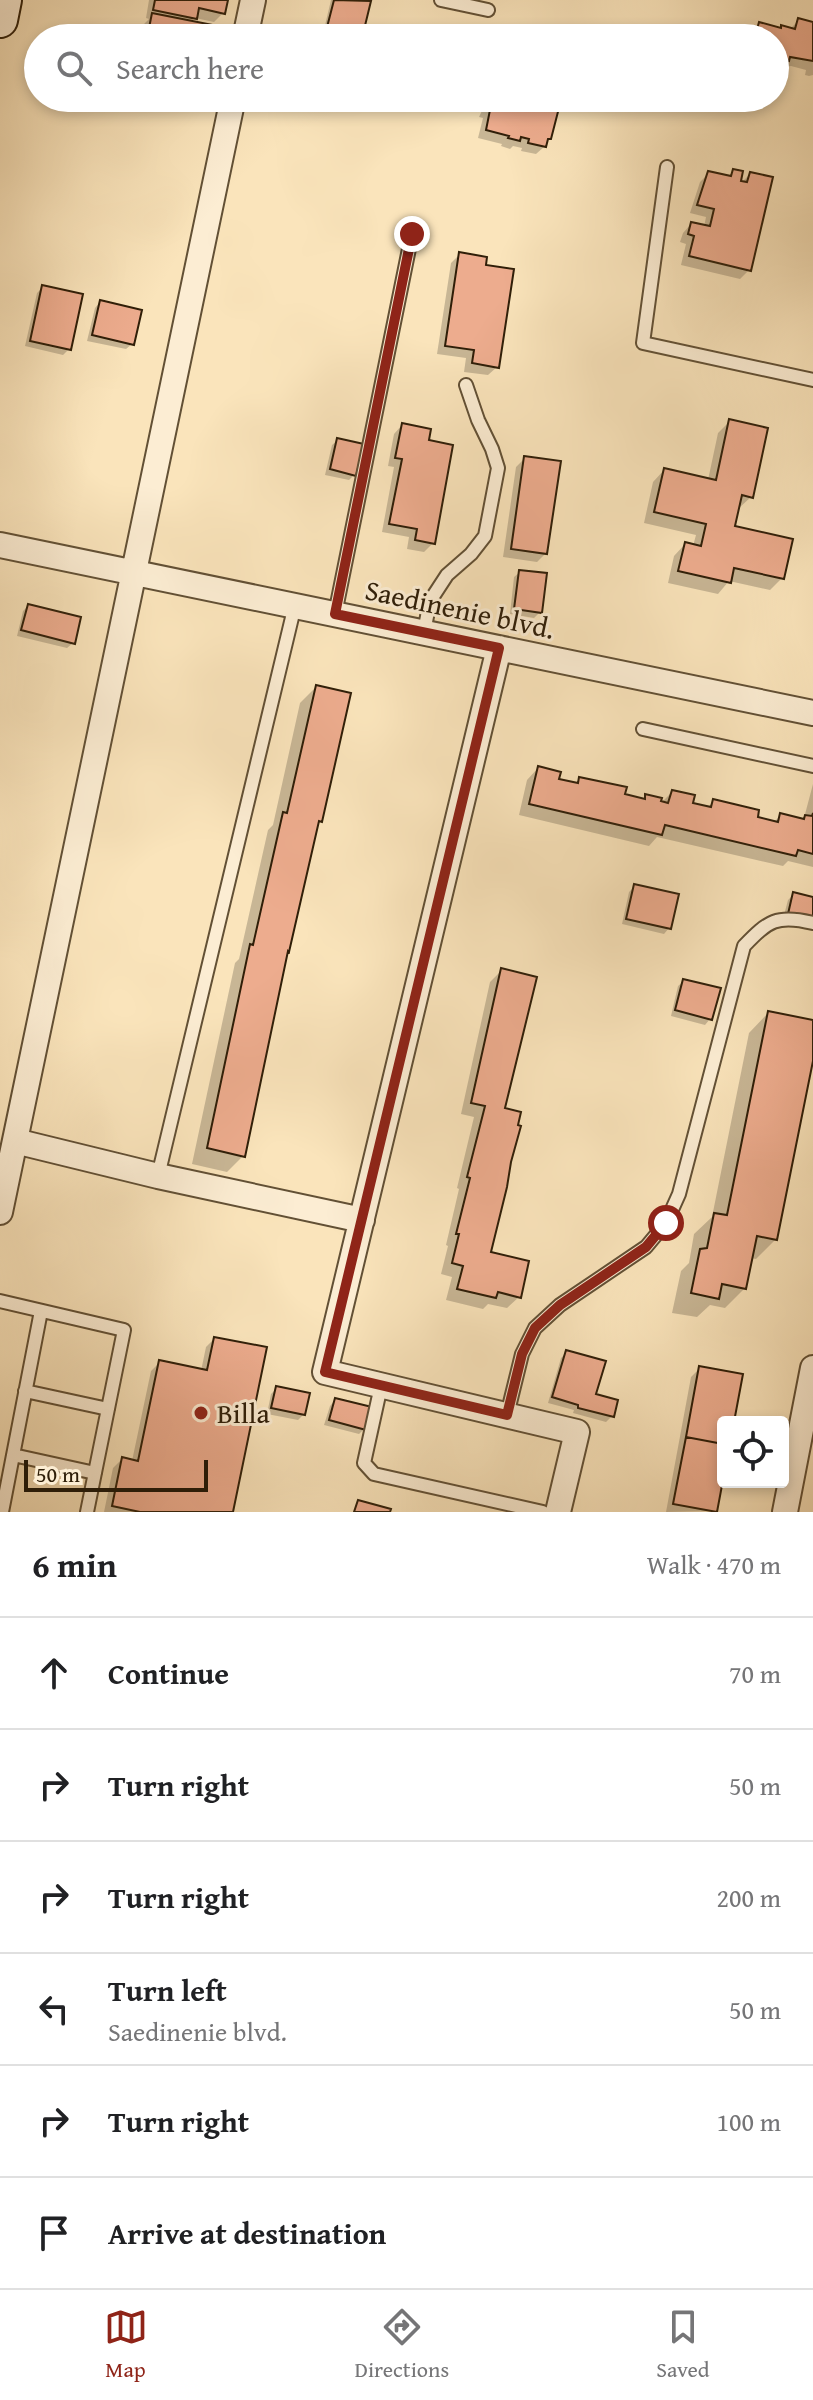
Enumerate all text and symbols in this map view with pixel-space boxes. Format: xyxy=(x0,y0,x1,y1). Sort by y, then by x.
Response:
search box xyxy=(24,24,789,112)
icon: search xyxy=(52,46,96,90)
text: Search here xyxy=(116,46,264,90)
route end xyxy=(394,216,430,252)
street label: Saedinenie blvd. xyxy=(362,568,559,649)
route start xyxy=(648,1205,684,1241)
place label: Billa xyxy=(217,1392,270,1433)
marker: Billa xyxy=(192,1404,210,1422)
map controls xyxy=(717,1416,789,1488)
button: locate xyxy=(717,1416,789,1488)
scale bar xyxy=(24,1456,208,1492)
text: 50 m xyxy=(36,1458,80,1490)
text: 6 min xyxy=(32,1540,117,1589)
text: Walk · 470 m xyxy=(647,1545,781,1584)
icon: ahead xyxy=(32,1651,76,1695)
text: Continue xyxy=(108,1651,229,1695)
text: 70 m xyxy=(729,1654,781,1693)
icon: right xyxy=(32,1763,76,1807)
text: Turn right xyxy=(108,1763,249,1807)
text: 50 m xyxy=(729,1766,781,1805)
icon: right xyxy=(32,1875,76,1919)
text: Turn right xyxy=(108,1875,249,1919)
text: 200 m xyxy=(716,1878,781,1917)
text: Turn left xyxy=(108,1968,227,2012)
icon: left xyxy=(32,1987,76,2031)
text: 50 m xyxy=(729,1990,781,2029)
text: Saedinenie blvd. xyxy=(108,2012,287,2051)
icon: right xyxy=(32,2099,76,2143)
text: Turn right xyxy=(108,2099,249,2143)
text: 100 m xyxy=(716,2102,781,2141)
icon: arrive xyxy=(32,2211,76,2255)
text: Arrive at destination xyxy=(108,2211,386,2255)
tab: Map xyxy=(104,2305,148,2385)
tab: Directions xyxy=(355,2305,449,2385)
tab: Saved xyxy=(656,2305,709,2385)

